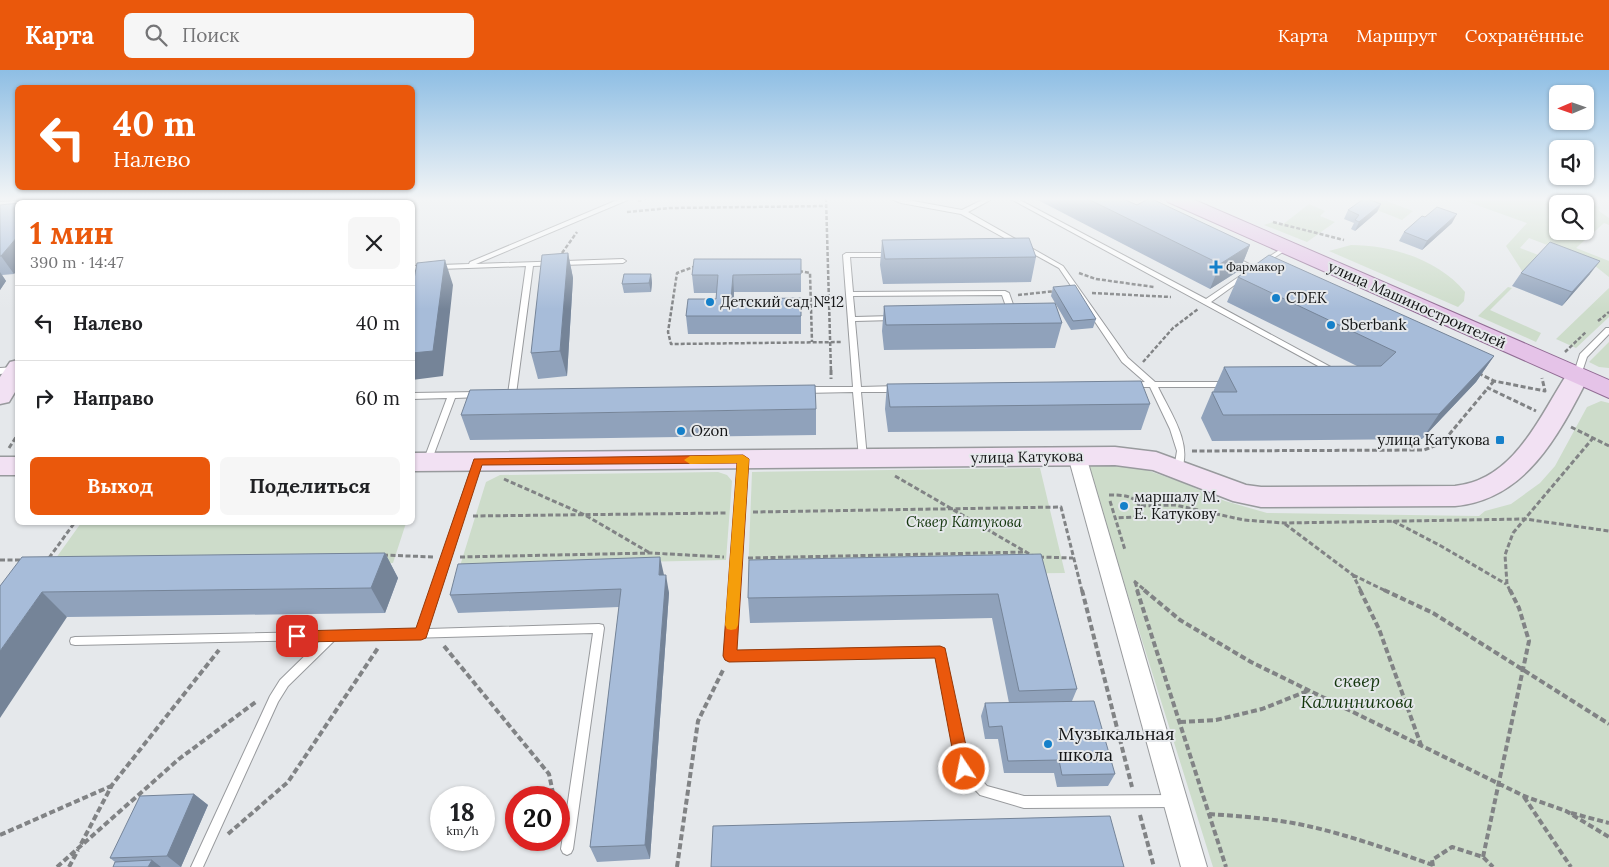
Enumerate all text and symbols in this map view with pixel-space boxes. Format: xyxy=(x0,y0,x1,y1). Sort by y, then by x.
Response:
search box xyxy=(124,13,474,58)
text: Карта xyxy=(25,20,94,51)
icon: search xyxy=(142,21,170,49)
text: Поиск xyxy=(182,23,240,47)
text: Карта xyxy=(1278,24,1328,47)
text: Маршрут xyxy=(1356,24,1437,47)
text: Сохранённые xyxy=(1465,24,1584,47)
north arrow xyxy=(1549,85,1594,130)
map controls xyxy=(1549,85,1594,240)
text: 40 m xyxy=(113,101,196,146)
icon: left xyxy=(30,105,95,170)
button: sound xyxy=(1549,140,1594,185)
text: Налево xyxy=(113,145,191,173)
button: search xyxy=(1549,195,1594,240)
text: 1 мин xyxy=(30,214,114,252)
button: close xyxy=(348,217,400,269)
text: 390 m · 14:47 xyxy=(30,252,124,272)
street label: улица Машиностроителей xyxy=(1325,257,1509,352)
place label: Фармакор xyxy=(1226,259,1285,274)
marker: Фармакор xyxy=(1210,261,1222,273)
place label: CDEK xyxy=(1286,288,1328,307)
place label: Детский сад №12 xyxy=(720,292,844,311)
marker: CDEK xyxy=(1270,292,1282,304)
marker: Детский сад №12 xyxy=(704,296,716,308)
icon: left xyxy=(30,309,58,337)
text: Налево xyxy=(73,311,143,335)
text: 40 m xyxy=(356,311,400,335)
place label: Sberbank xyxy=(1341,315,1406,334)
marker: Sberbank xyxy=(1325,319,1337,331)
icon: right xyxy=(30,384,58,412)
text: Направо xyxy=(73,386,154,410)
text: 60 m xyxy=(355,386,400,410)
place label: Ozon xyxy=(691,421,728,440)
marker: Ozon xyxy=(675,425,687,437)
place label: улица Катукова xyxy=(1377,430,1490,449)
marker: улица Катукова xyxy=(1494,434,1506,446)
street label: улица Катукова xyxy=(970,446,1084,467)
button: Выход xyxy=(30,457,210,515)
button: Поделиться xyxy=(220,457,400,515)
place label: маршалу М. Е. Катукову xyxy=(1134,487,1220,523)
marker: маршалу М. Е. Катукову xyxy=(1118,500,1130,512)
park label: Сквер Катукова xyxy=(906,512,1023,531)
pin xyxy=(276,615,318,657)
icon: arrive xyxy=(283,622,311,650)
park label: сквер Калинникова xyxy=(1301,669,1414,713)
place label: Музыкальная школа xyxy=(1058,722,1175,766)
marker: Музыкальная школа xyxy=(1042,738,1054,750)
position arrow xyxy=(937,742,989,794)
speed limit sign: 20 xyxy=(505,786,570,851)
text: 18 xyxy=(450,796,475,828)
text: km/h xyxy=(446,823,479,838)

